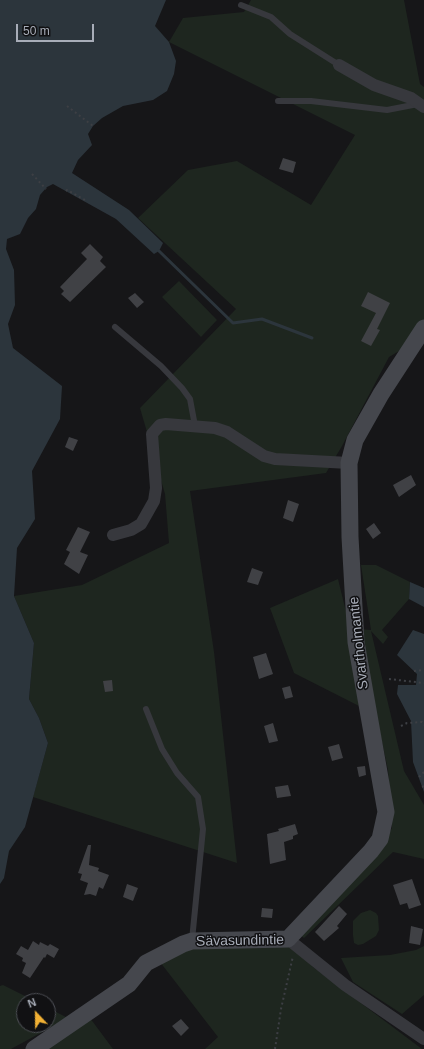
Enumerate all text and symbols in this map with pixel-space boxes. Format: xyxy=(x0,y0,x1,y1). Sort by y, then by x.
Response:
scale bar xyxy=(18,16,96,42)
text: 50 m xyxy=(23,24,50,38)
street label: Svartholmantie xyxy=(346,596,372,690)
street label: Sävasundintie xyxy=(196,932,284,950)
north arrow xyxy=(16,993,56,1033)
text: N xyxy=(26,996,38,1010)

